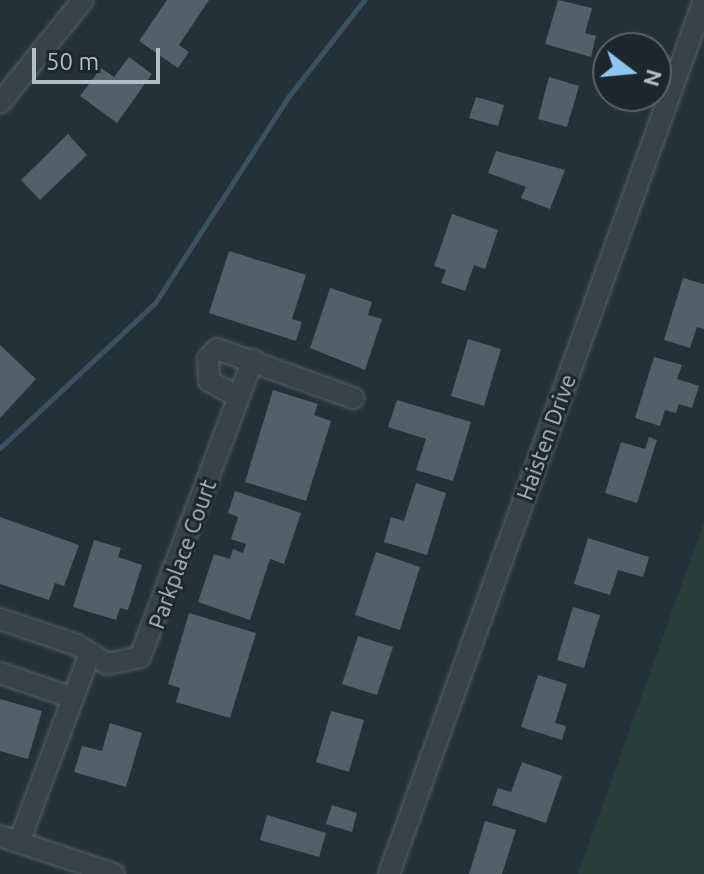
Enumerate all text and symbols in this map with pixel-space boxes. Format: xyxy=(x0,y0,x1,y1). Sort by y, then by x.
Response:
scale bar xyxy=(36,32,164,82)
north arrow xyxy=(592,32,672,112)
text: 50 m xyxy=(46,48,99,75)
text: N xyxy=(639,67,668,90)
street label: Haisten Drive xyxy=(511,371,581,503)
street label: Parkplace Court xyxy=(143,476,221,632)

